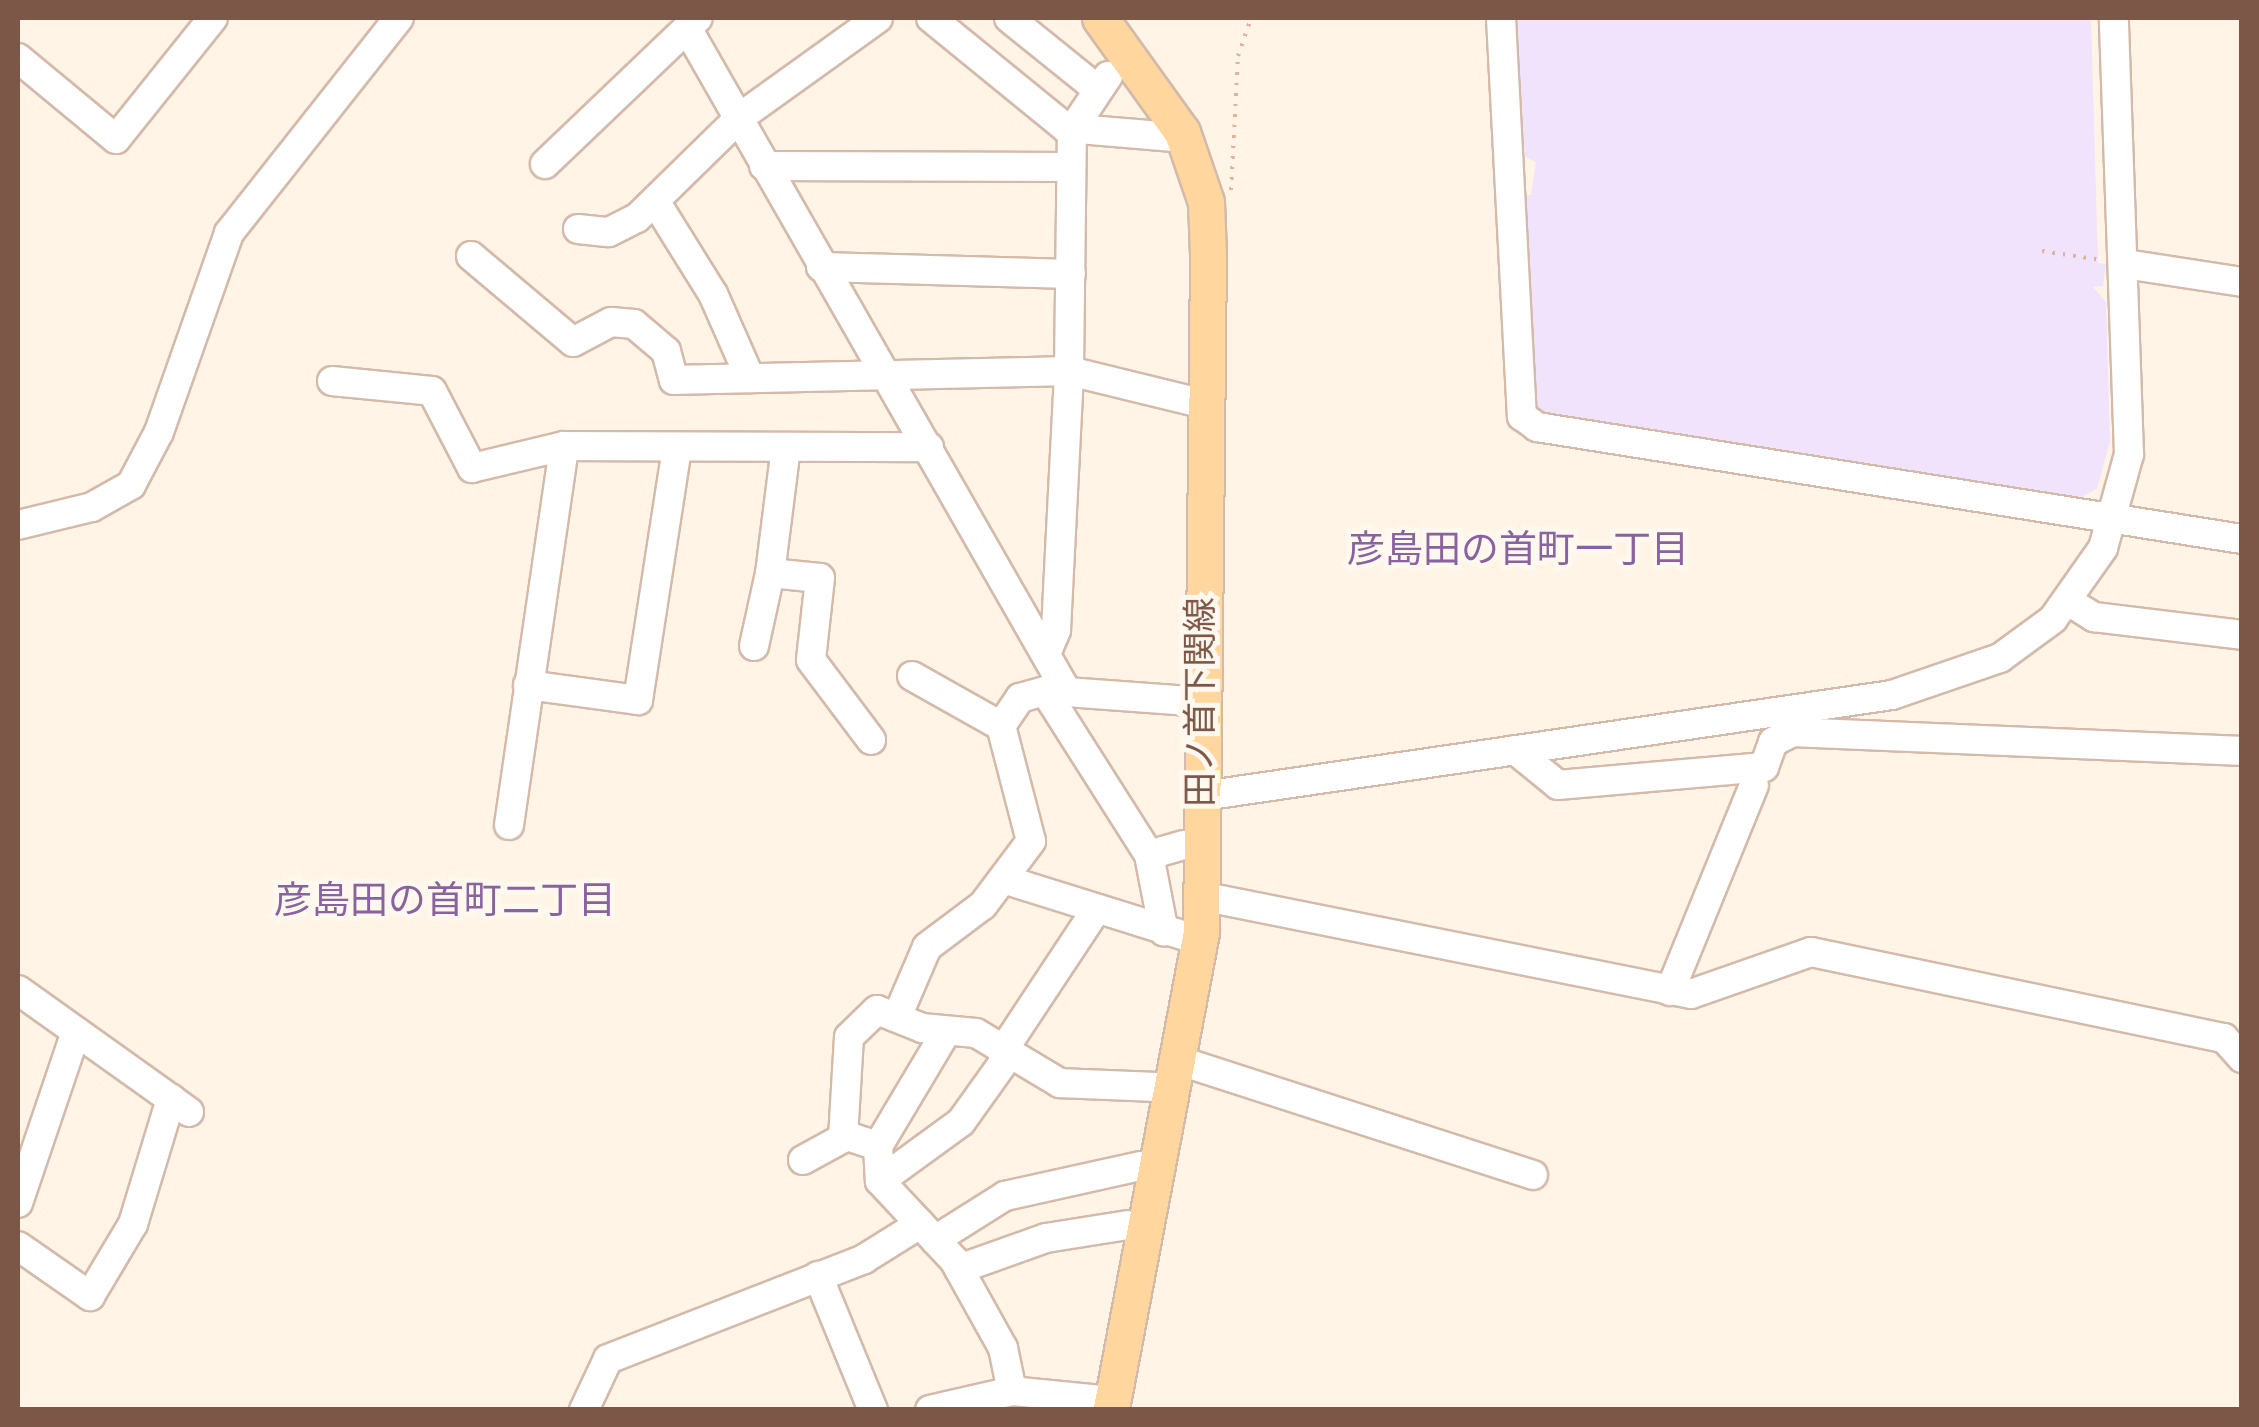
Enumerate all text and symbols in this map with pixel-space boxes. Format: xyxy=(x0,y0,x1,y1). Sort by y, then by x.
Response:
district label: 彦島田の首町一丁目 xyxy=(1347,530,1689,576)
street label: 田ノ首下関線 xyxy=(1182,597,1224,807)
district label: 彦島田の首町二丁目 xyxy=(274,881,616,927)

